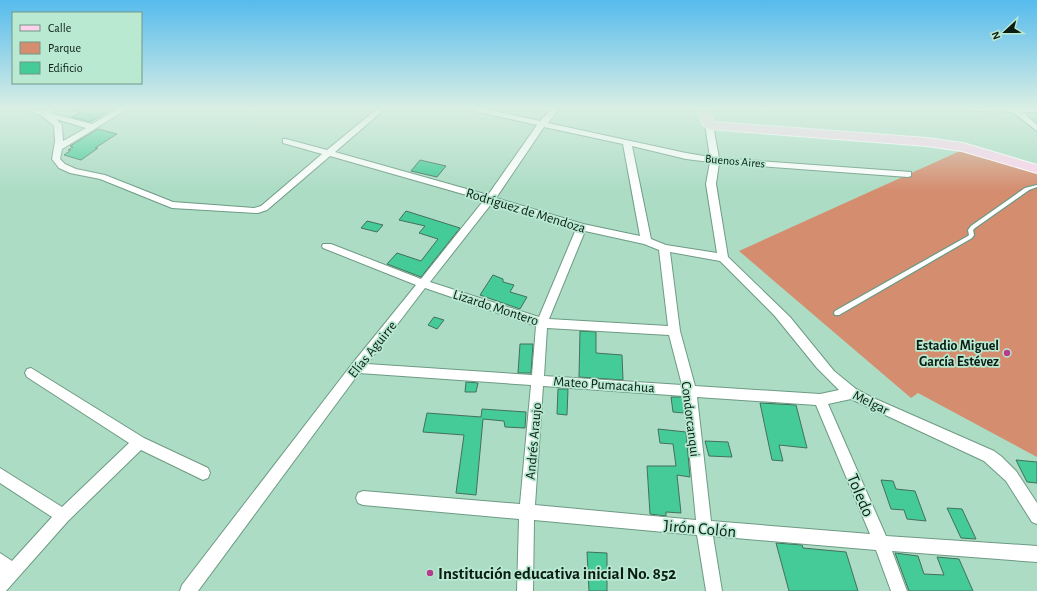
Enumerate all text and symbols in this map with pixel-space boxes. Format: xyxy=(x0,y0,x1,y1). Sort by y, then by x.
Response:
legend xyxy=(12,12,142,84)
north arrow xyxy=(985,12,1025,52)
text: Calle xyxy=(48,22,71,34)
text: N xyxy=(990,30,1003,41)
text: Parque xyxy=(48,42,81,54)
text: Edificio xyxy=(48,62,83,74)
street label: Buenos Aires xyxy=(704,152,766,170)
street label: Rodríguez de Mendoza xyxy=(464,186,588,236)
street label: Lizardo Montero xyxy=(451,288,540,328)
street label: Elías Aguirre xyxy=(346,319,400,381)
place label: Estadio Miguel García Estévez xyxy=(916,339,999,369)
marker: Estadio Miguel García Estévez xyxy=(1002,348,1012,358)
street label: Mateo Pumacahua xyxy=(553,374,656,396)
street label: Condorcanqui xyxy=(678,381,702,458)
street label: Melgar xyxy=(850,388,891,418)
street label: Andrés Araujo xyxy=(524,402,544,480)
street label: Toledo xyxy=(844,471,877,519)
street label: Jirón Colón xyxy=(663,517,737,540)
place label: Institución educativa inicial No. 852 xyxy=(438,565,676,582)
marker: Institución educativa inicial No. 852 xyxy=(425,568,435,578)

